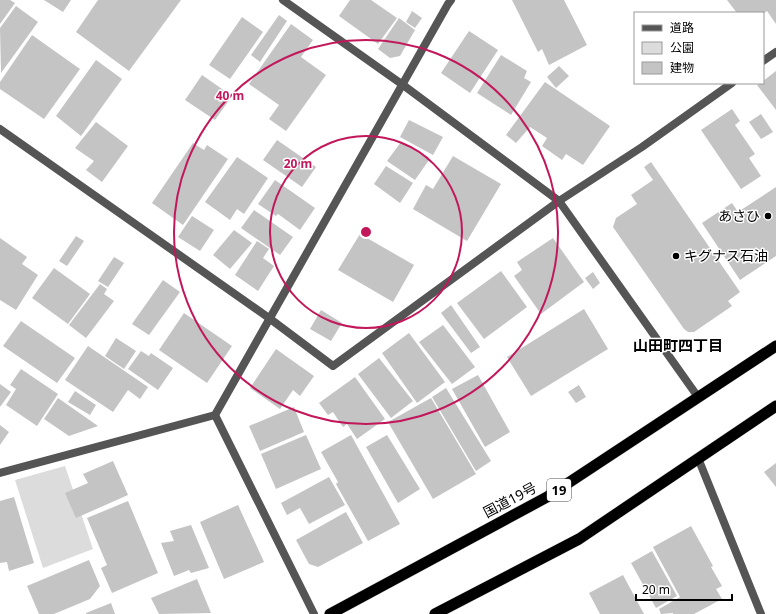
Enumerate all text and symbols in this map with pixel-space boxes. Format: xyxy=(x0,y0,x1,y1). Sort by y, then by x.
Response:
legend xyxy=(634,12,764,84)
text: 道路 xyxy=(670,19,694,36)
text: 公園 xyxy=(670,39,694,56)
text: 建物 xyxy=(670,59,694,76)
text: 40 m xyxy=(216,87,244,104)
text: 20 m xyxy=(284,155,312,172)
place label: あさひ xyxy=(718,206,760,225)
marker: あさひ xyxy=(763,211,773,221)
centre of rings xyxy=(359,225,373,239)
place label: キグナス石油 xyxy=(684,246,768,265)
marker: キグナス石油 xyxy=(671,251,681,261)
district label: 山田町四丁目 xyxy=(633,335,723,355)
street label: 国道19号 xyxy=(480,478,540,522)
road number: 19 xyxy=(547,479,571,501)
scale bar xyxy=(636,576,732,602)
text: 20 m xyxy=(642,581,670,598)

